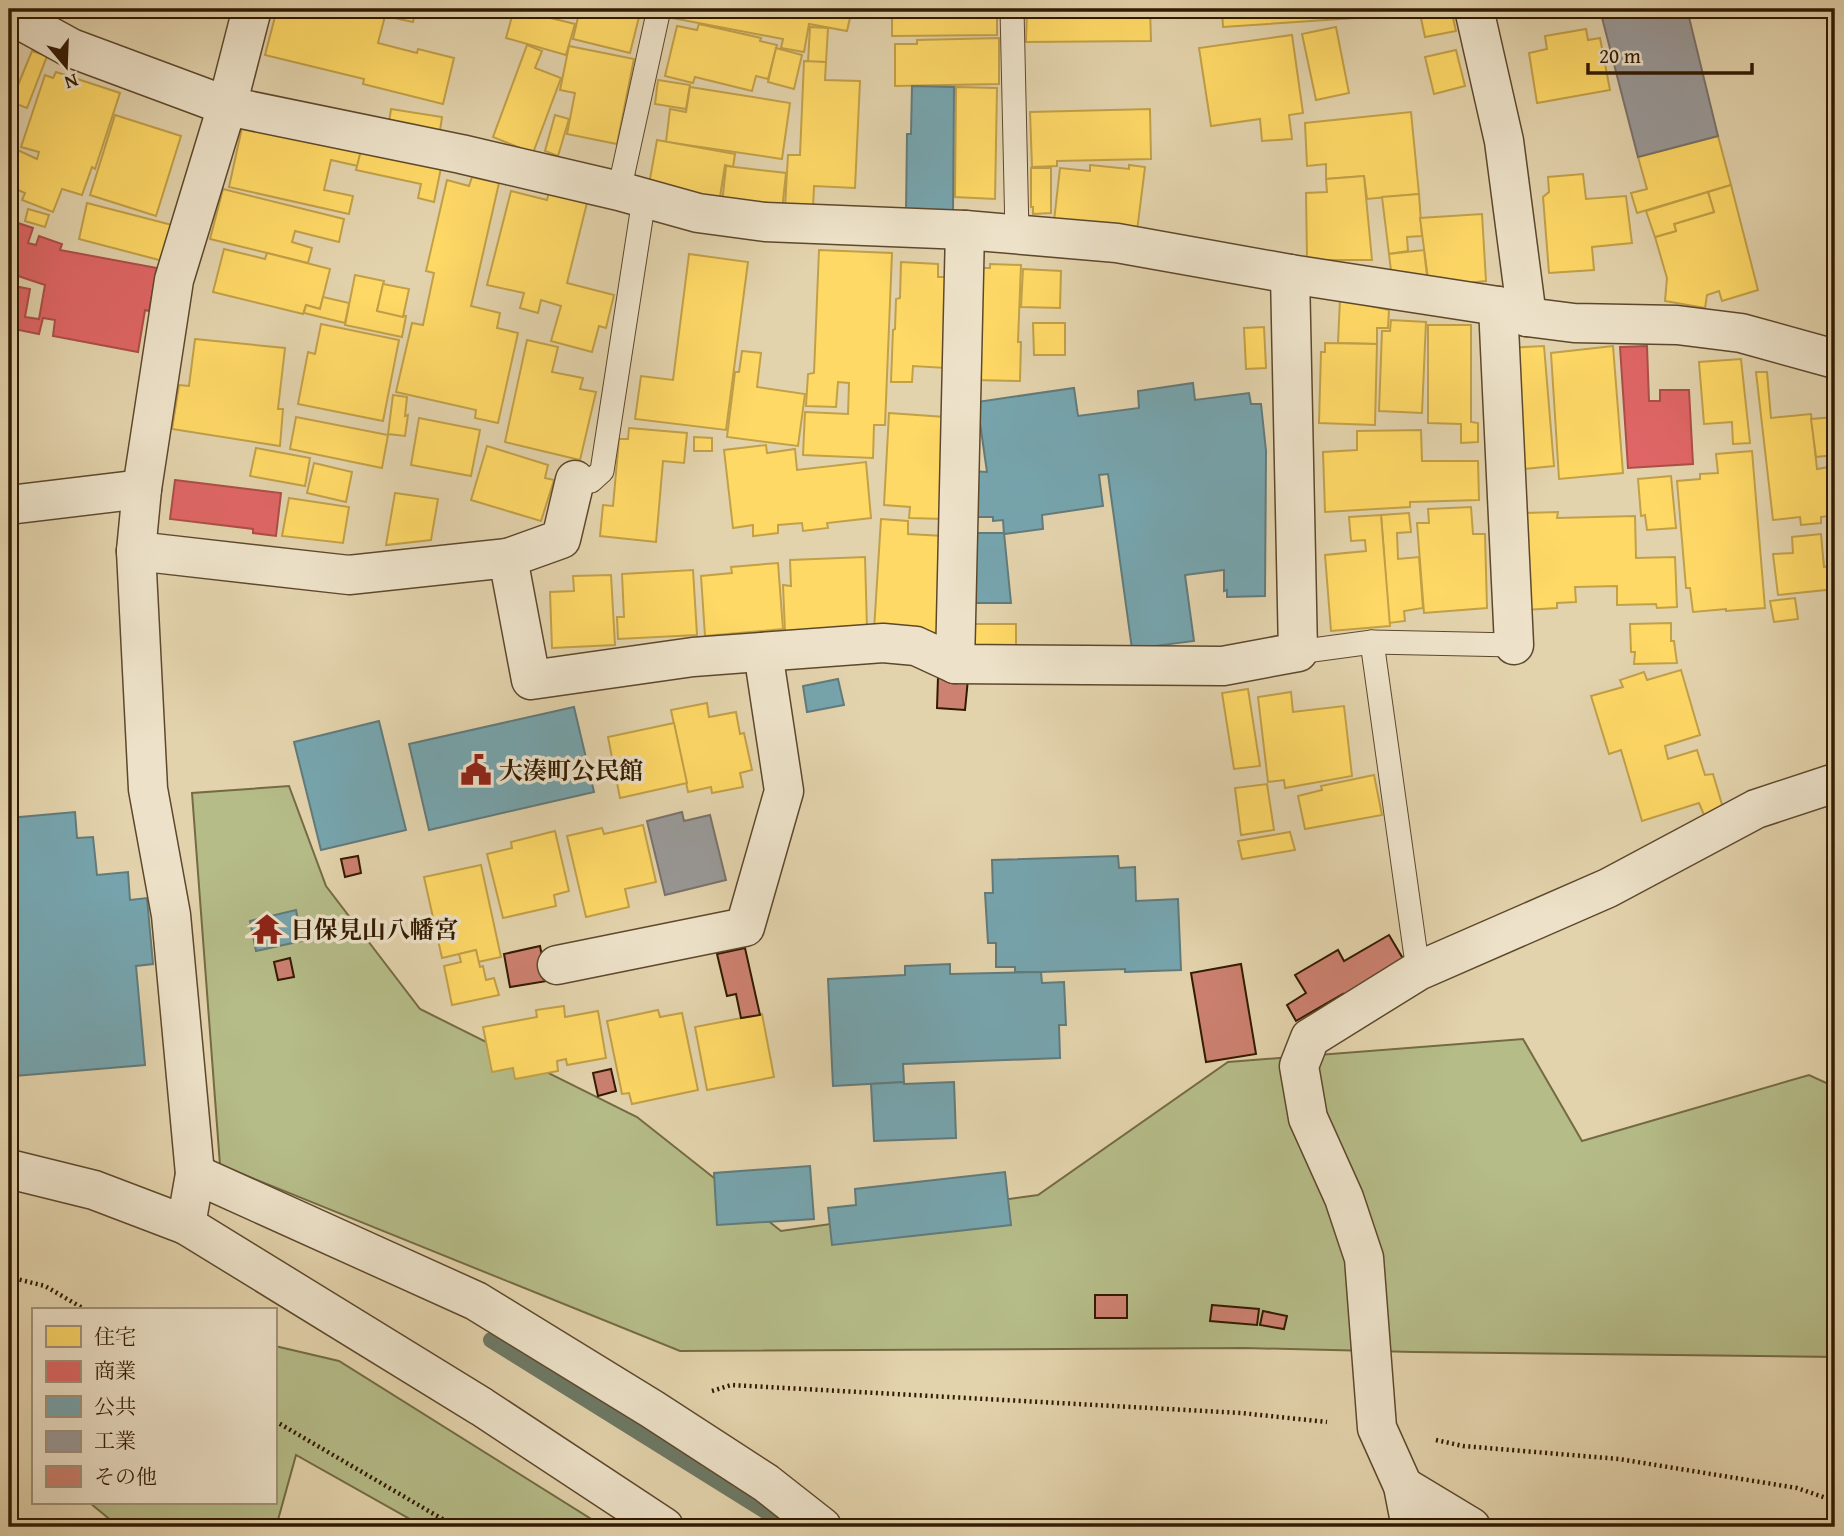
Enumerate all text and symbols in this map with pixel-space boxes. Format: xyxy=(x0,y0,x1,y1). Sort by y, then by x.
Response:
north arrow xyxy=(32,32,102,102)
scale bar xyxy=(1588,32,1753,76)
text: 20 m xyxy=(1599,40,1641,71)
text: N xyxy=(61,67,82,97)
public building icon: 大湊町公民館 xyxy=(459,753,493,787)
place label: 大湊町公民館 xyxy=(499,753,643,788)
temple icon: 日保見山八幡宮 xyxy=(250,912,284,946)
place label: 日保見山八幡宮 xyxy=(290,912,458,947)
legend xyxy=(32,1308,276,1504)
text: 住宅 xyxy=(94,1321,136,1352)
text: 商業 xyxy=(94,1355,136,1386)
text: 公共 xyxy=(94,1391,136,1422)
text: 工業 xyxy=(94,1425,136,1456)
text: その他 xyxy=(94,1461,157,1492)

